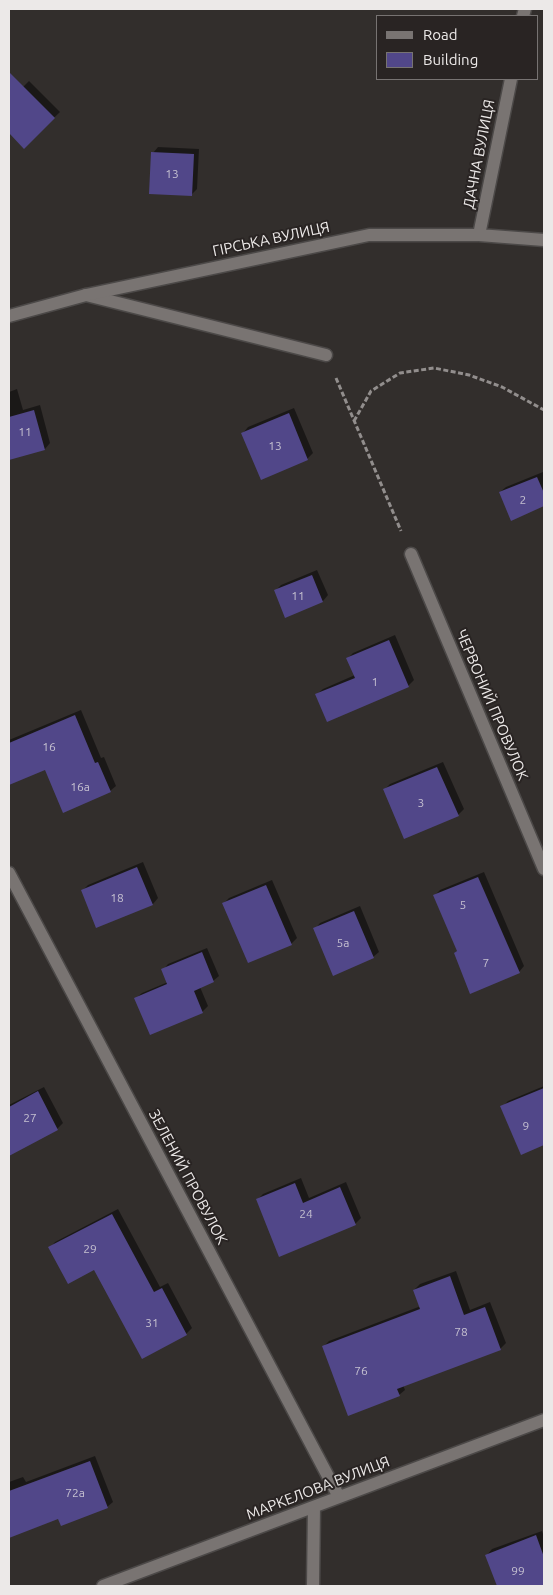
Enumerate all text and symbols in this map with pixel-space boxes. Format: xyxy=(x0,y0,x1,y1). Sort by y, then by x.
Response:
legend xyxy=(376,15,538,80)
text: Road xyxy=(423,26,458,43)
text: Building xyxy=(423,51,478,68)
street label: ДАЧНА ВУЛИЦЯ xyxy=(460,98,498,210)
house number: 13 xyxy=(165,167,179,181)
street label: ГІРСЬКА ВУЛИЦЯ xyxy=(211,218,331,260)
house number: 11 xyxy=(18,425,32,439)
house number: 13 xyxy=(268,439,282,453)
house number: 2 xyxy=(520,493,526,507)
house number: 11 xyxy=(291,589,305,603)
street label: ЧЕРВОНИЙ ПРОВУЛОК xyxy=(452,627,532,783)
house number: 1 xyxy=(372,675,378,689)
house number: 16 xyxy=(42,740,56,754)
house number: 16а xyxy=(70,780,90,794)
house number: 3 xyxy=(418,796,424,810)
house number: 18 xyxy=(110,891,124,905)
house number: 5 xyxy=(460,898,466,912)
house number: 5а xyxy=(337,936,349,950)
house number: 7 xyxy=(483,956,489,970)
street label: ЗЕЛЕНИЙ ПРОВУЛОК xyxy=(145,1107,231,1247)
house number: 27 xyxy=(23,1111,37,1125)
house number: 9 xyxy=(523,1119,529,1133)
house number: 24 xyxy=(299,1207,313,1221)
house number: 29 xyxy=(83,1242,97,1256)
house number: 31 xyxy=(145,1316,159,1330)
house number: 78 xyxy=(454,1325,468,1339)
house number: 76 xyxy=(354,1364,368,1378)
street label: МАРКЕЛОВА ВУЛИЦЯ xyxy=(244,1452,392,1524)
house number: 72а xyxy=(65,1486,85,1500)
house number: 99 xyxy=(511,1564,525,1578)

